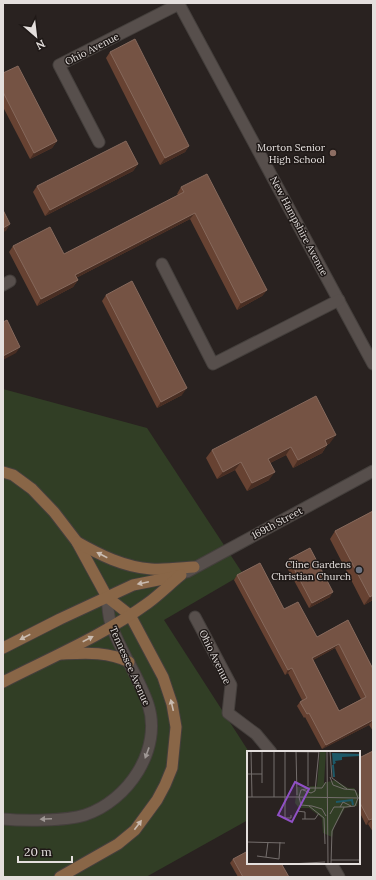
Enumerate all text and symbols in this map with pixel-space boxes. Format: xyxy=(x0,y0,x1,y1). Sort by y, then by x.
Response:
north arrow xyxy=(16,16,56,56)
street label: Ohio Avenue xyxy=(63,30,122,68)
text: N xyxy=(33,37,48,53)
place label: Morton Senior High School xyxy=(257,141,326,166)
marker: Morton Senior High School xyxy=(328,148,338,158)
street label: New Hampshire Avenue xyxy=(267,174,331,279)
street label: 169th Street xyxy=(249,504,305,542)
one-way arrow xyxy=(96,552,107,558)
place label: Cline Gardens Christian Church xyxy=(271,558,351,583)
marker: Cline Gardens Christian Church xyxy=(354,565,364,575)
one-way arrow xyxy=(137,580,149,586)
street label: Tennessee Avenue xyxy=(107,624,154,708)
street label: Ohio Avenue xyxy=(196,628,234,687)
one-way arrow xyxy=(19,634,30,640)
one-way arrow xyxy=(82,636,93,642)
one-way arrow xyxy=(169,699,175,711)
one-way arrow xyxy=(144,748,150,760)
inset map xyxy=(247,751,360,864)
one-way arrow xyxy=(39,816,52,822)
one-way arrow xyxy=(134,820,142,830)
scale bar xyxy=(18,838,72,864)
text: 20 m xyxy=(24,844,52,859)

